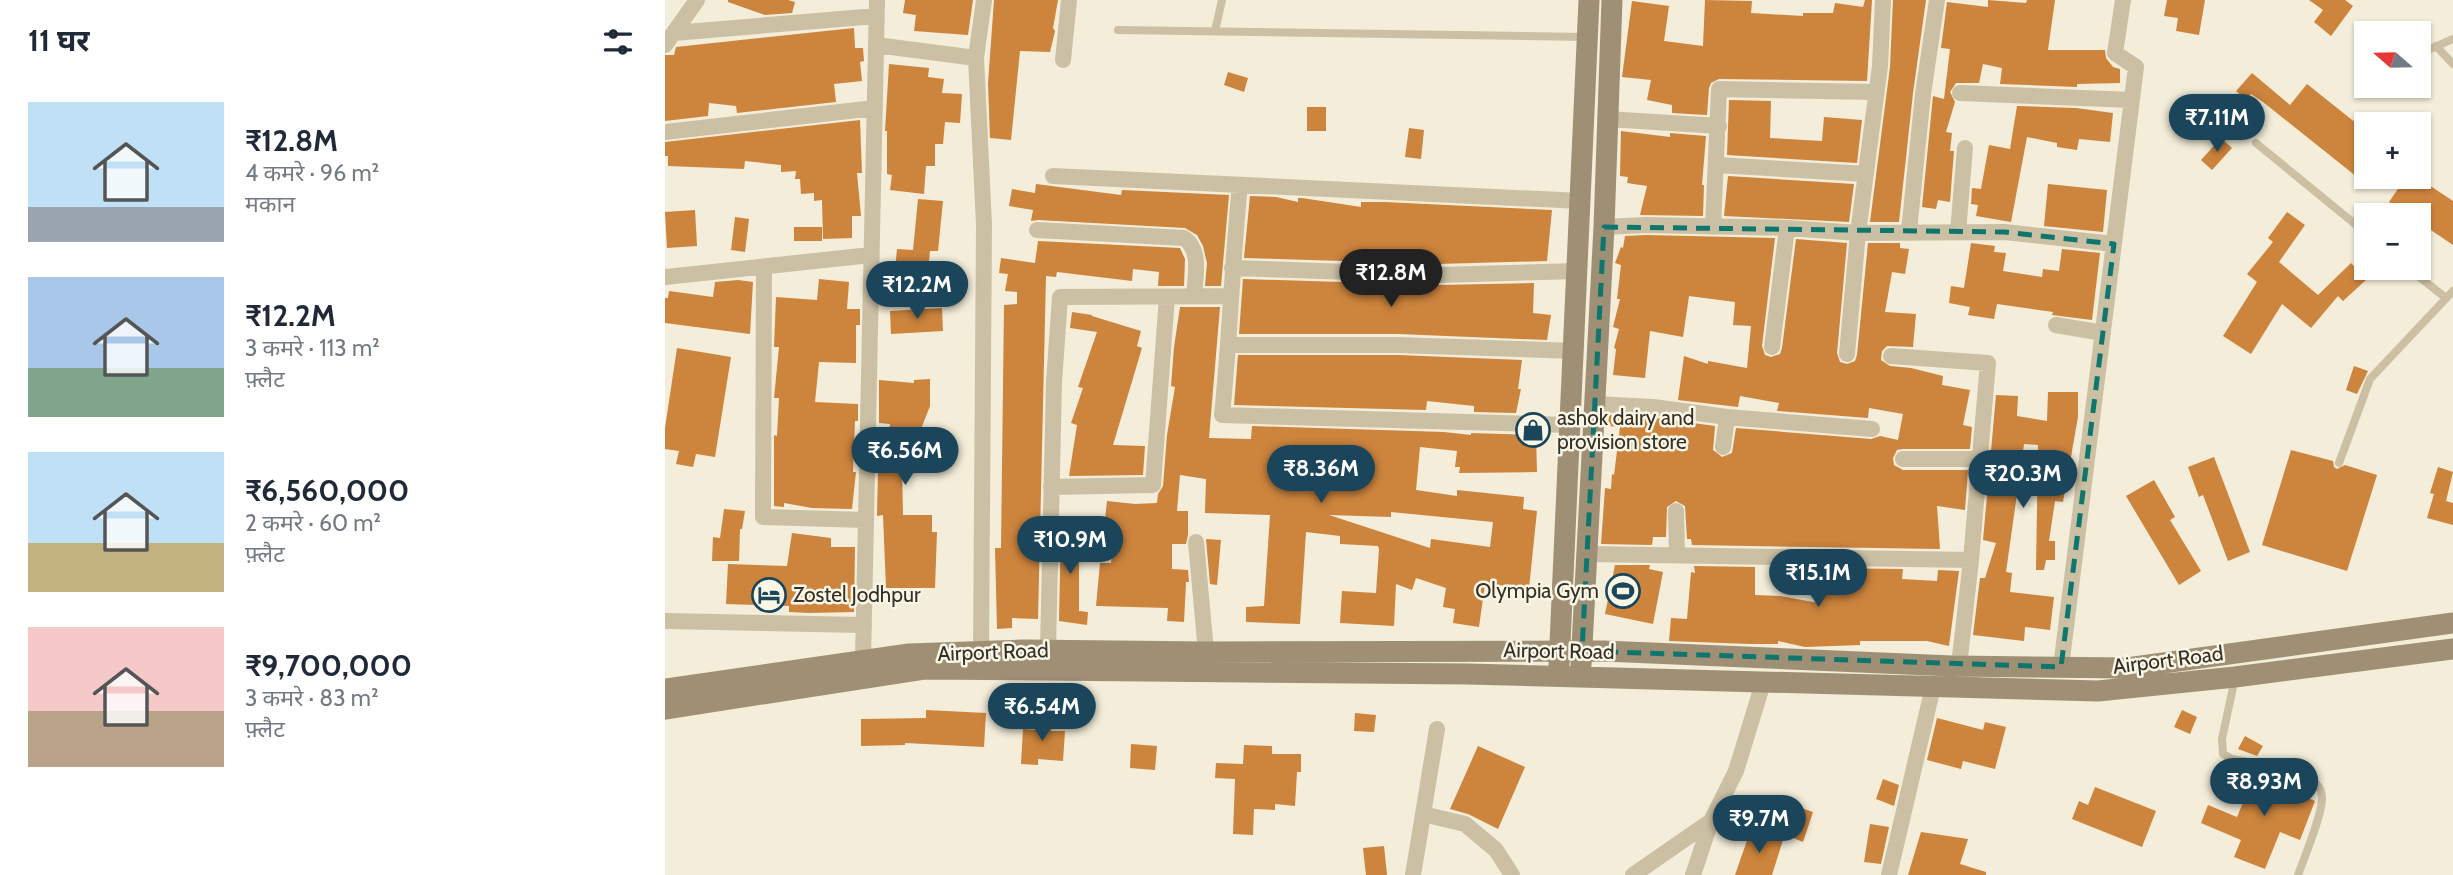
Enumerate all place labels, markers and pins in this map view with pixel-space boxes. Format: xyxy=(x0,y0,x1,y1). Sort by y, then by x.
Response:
pin: ₹7.11M xyxy=(2160,94,2274,154)
pin: ₹12.8M xyxy=(1334,250,1448,309)
pin: ₹12.2M xyxy=(860,262,974,321)
place label: ashok dairy and provision store xyxy=(1557,405,1694,454)
shop icon: ashok dairy and provision store xyxy=(1514,411,1552,449)
pin: ₹6.56M xyxy=(848,428,962,487)
pin: ₹8.36M xyxy=(1264,446,1378,505)
pin: ₹20.3M xyxy=(1966,450,2080,510)
pin: ₹10.9M xyxy=(1013,516,1127,576)
pin: ₹15.1M xyxy=(1761,550,1875,609)
sports icon: Olympia Gym xyxy=(1604,572,1642,610)
hotel icon: Zostel Jodhpur xyxy=(750,576,788,614)
place label: Olympia Gym xyxy=(1475,578,1599,603)
place label: Zostel Jodhpur xyxy=(793,582,921,607)
pin: ₹6.54M xyxy=(985,684,1099,743)
pin: ₹8.93M xyxy=(2207,758,2321,818)
pin: ₹9.7M xyxy=(1710,796,1808,855)

